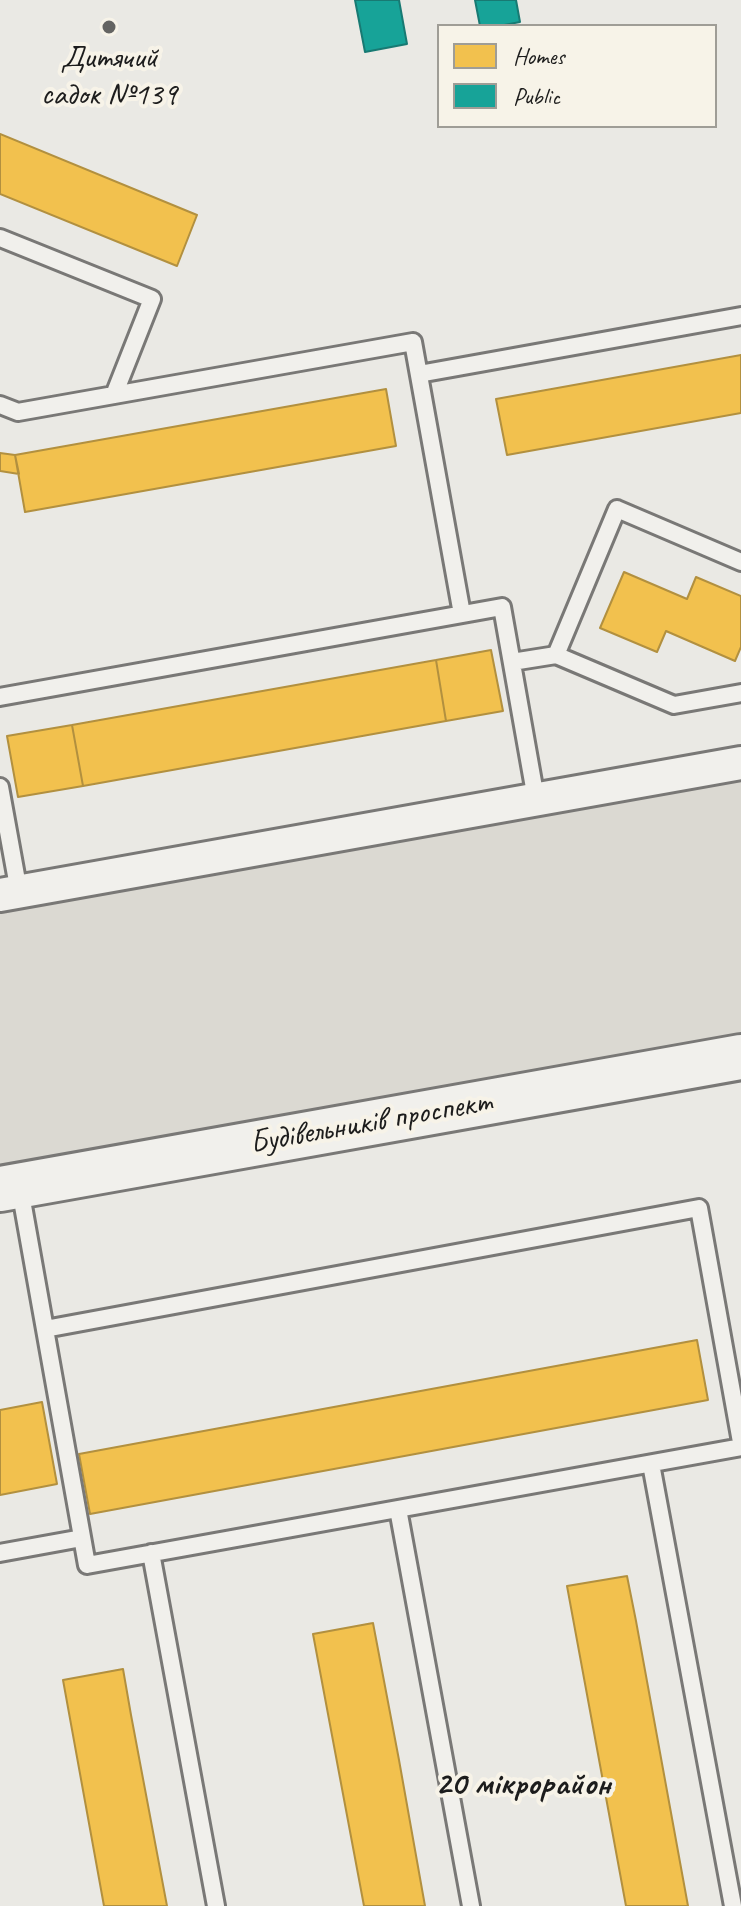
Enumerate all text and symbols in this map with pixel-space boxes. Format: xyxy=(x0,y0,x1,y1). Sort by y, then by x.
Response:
marker: Дитячий садок №139 xyxy=(100,18,118,36)
legend xyxy=(437,24,717,128)
place label: Дитячий садок №139 xyxy=(41,40,177,115)
text: Homes xyxy=(513,41,564,71)
text: Public xyxy=(513,81,560,111)
street label: Будівельників проспект xyxy=(247,1083,495,1163)
district label: 20 мікрорайон xyxy=(435,1765,611,1805)

